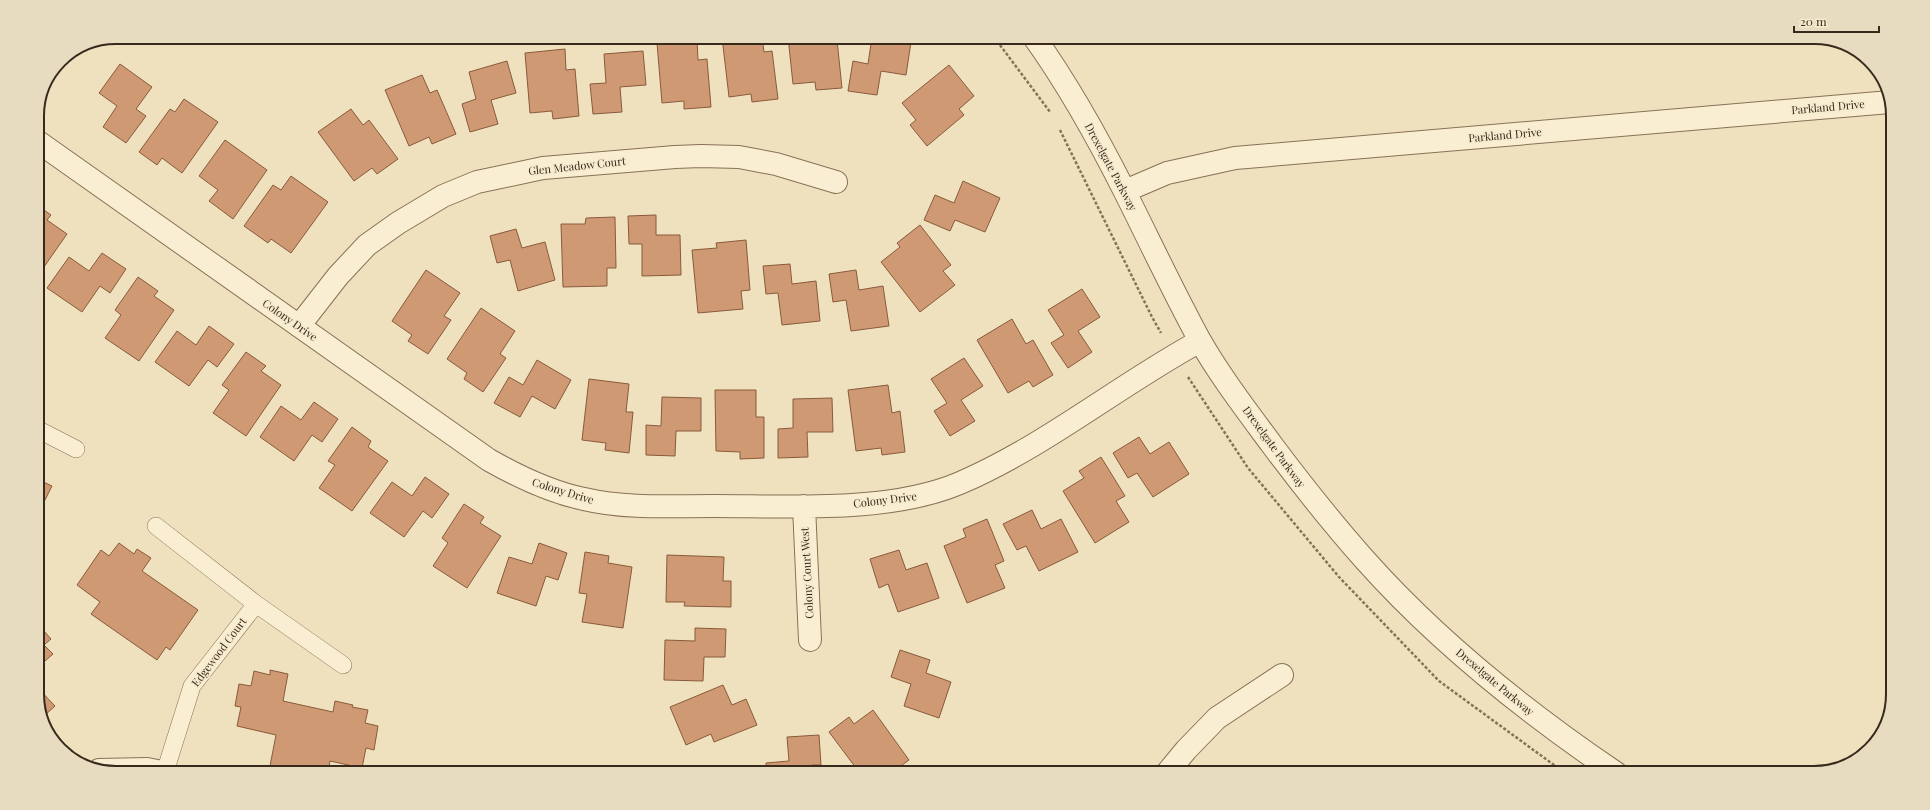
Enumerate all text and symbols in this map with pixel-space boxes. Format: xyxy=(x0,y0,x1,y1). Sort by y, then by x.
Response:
scale bar xyxy=(1794,8,1879,34)
text: 20 m xyxy=(1800,13,1827,29)
street label: Parkland Drive xyxy=(1791,96,1866,117)
street label: Drexelgate Parkway xyxy=(1082,120,1141,214)
street label: Parkland Drive xyxy=(1468,124,1543,145)
street label: Glen Meadow Court xyxy=(527,153,627,178)
street label: Colony Drive xyxy=(260,295,321,344)
street label: Drexelgate Parkway xyxy=(1240,403,1309,491)
street label: Colony Drive xyxy=(530,474,596,507)
street label: Colony Drive xyxy=(852,488,918,511)
street label: Colony Court West xyxy=(797,527,816,619)
street label: Edgewood Court xyxy=(188,614,250,689)
street label: Drexelgate Parkway xyxy=(1453,645,1538,719)

